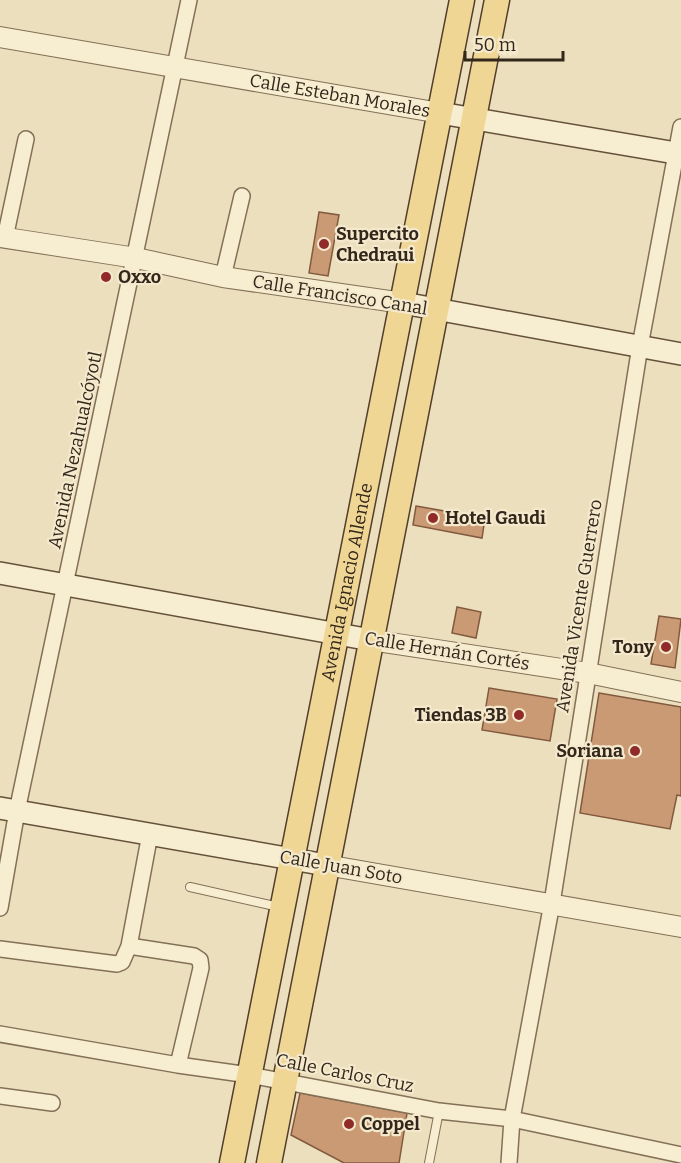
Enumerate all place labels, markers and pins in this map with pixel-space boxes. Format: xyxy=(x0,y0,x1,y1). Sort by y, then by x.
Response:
place label: Supercito Chedraui xyxy=(336,223,419,266)
marker: Supercito Chedraui xyxy=(317,237,331,251)
place label: Oxxo xyxy=(118,266,161,288)
marker: Oxxo xyxy=(99,270,113,284)
place label: Hotel Gaudi xyxy=(445,507,546,529)
marker: Hotel Gaudi xyxy=(426,511,440,525)
place label: Tony xyxy=(612,636,655,658)
marker: Tony xyxy=(659,640,673,654)
place label: Tiendas 3B xyxy=(414,704,507,726)
marker: Tiendas 3B xyxy=(512,708,526,722)
place label: Soriana xyxy=(556,740,623,762)
marker: Soriana xyxy=(628,744,642,758)
place label: Coppel xyxy=(361,1113,420,1135)
marker: Coppel xyxy=(342,1117,356,1131)

